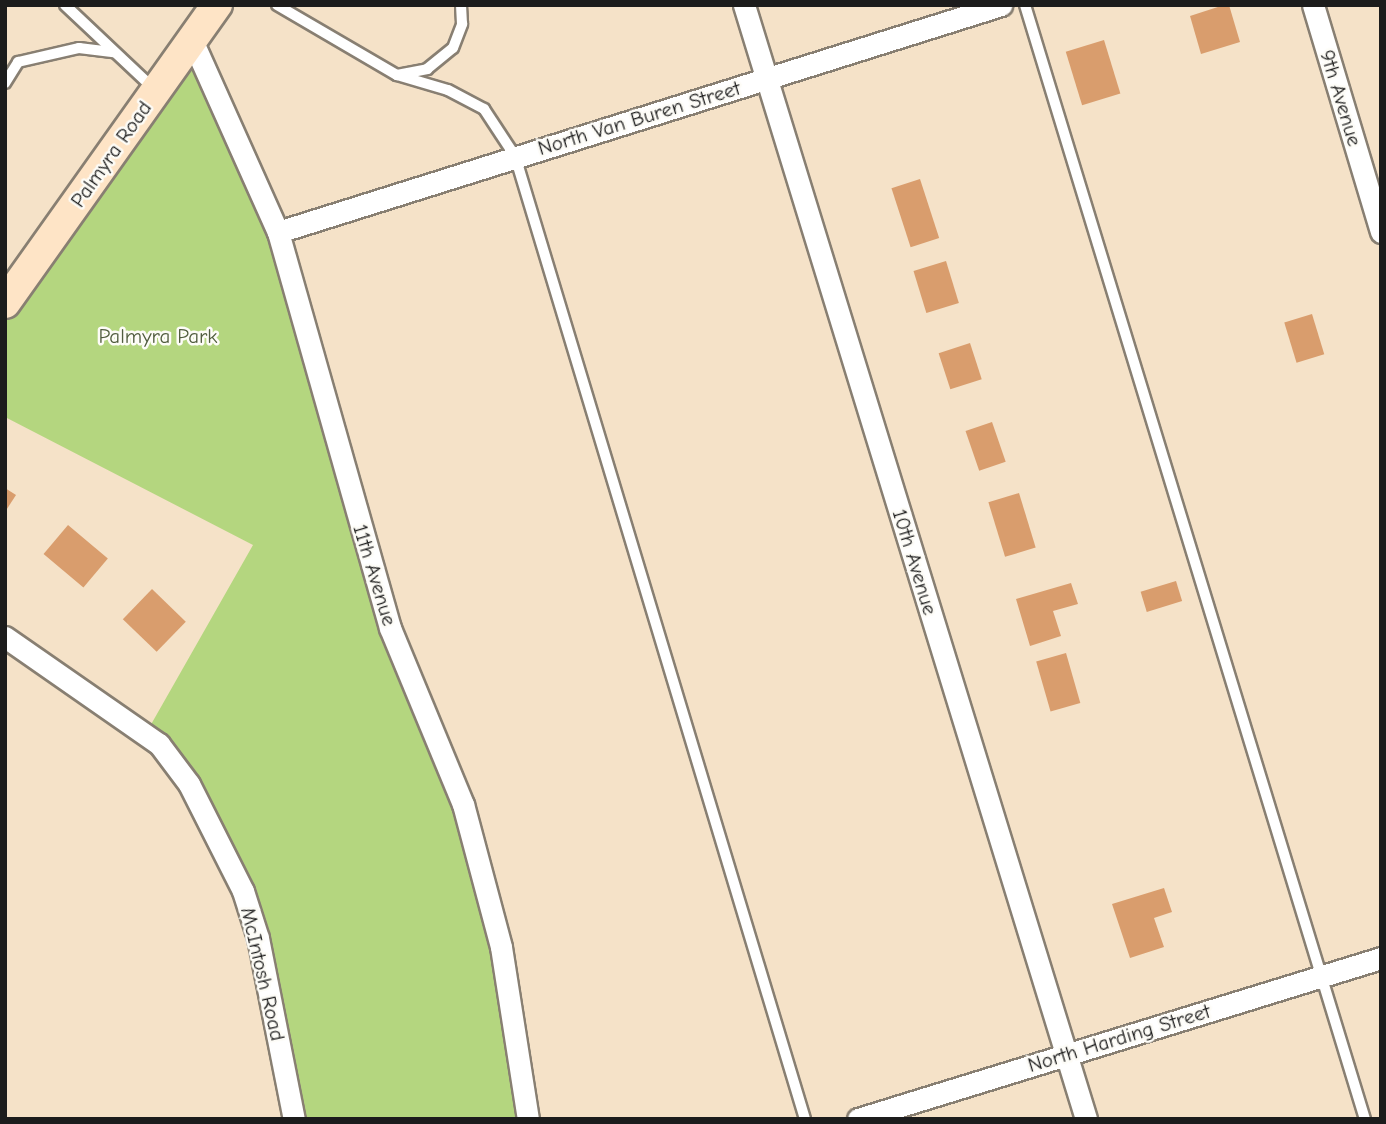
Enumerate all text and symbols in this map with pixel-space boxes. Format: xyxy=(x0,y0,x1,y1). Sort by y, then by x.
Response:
street label: 9th Avenue xyxy=(1314,47,1368,149)
street label: North Van Buren Street xyxy=(535,75,743,161)
street label: Palmyra Road xyxy=(65,96,157,212)
park label: Palmyra Park xyxy=(98,323,218,349)
street label: 10th Avenue xyxy=(887,506,943,618)
street label: 11th Avenue xyxy=(348,521,402,629)
street label: McIntosh Road xyxy=(235,905,291,1043)
street label: North Harding Street xyxy=(1025,998,1213,1078)

